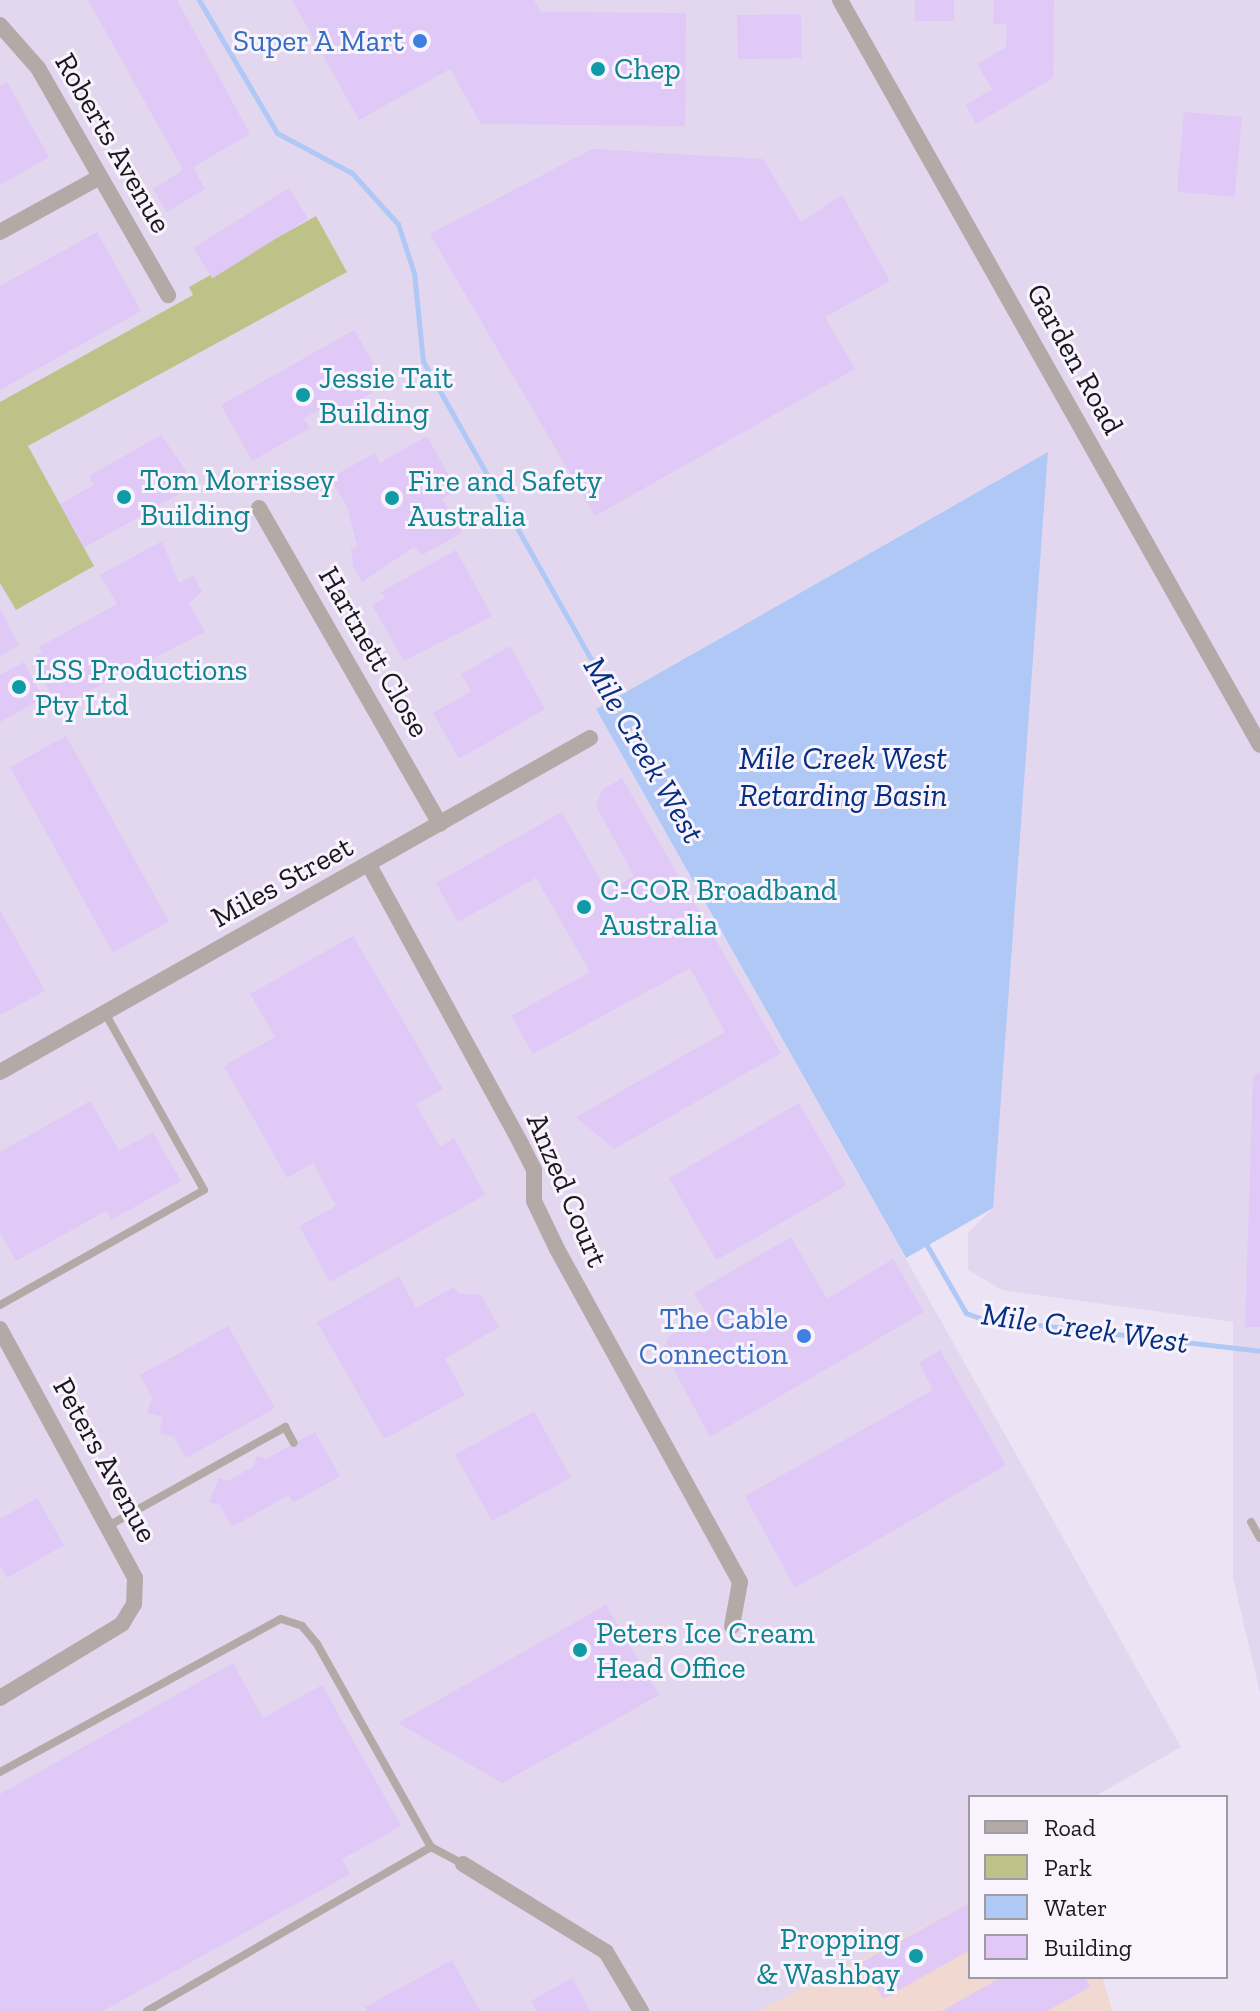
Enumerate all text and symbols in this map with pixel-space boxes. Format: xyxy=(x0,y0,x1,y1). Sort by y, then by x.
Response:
place label: Super A Mart xyxy=(231,23,404,59)
marker: Super A Mart xyxy=(411,32,429,50)
street label: Roberts Avenue xyxy=(47,46,179,240)
place label: Chep xyxy=(614,51,681,87)
marker: Chep xyxy=(589,60,607,78)
street label: Garden Road xyxy=(1019,277,1131,441)
place label: Jessie Tait Building xyxy=(319,360,453,430)
marker: Jessie Tait Building xyxy=(294,386,312,404)
place label: Tom Morrissey Building xyxy=(140,462,335,532)
place label: Fire and Safety Australia xyxy=(408,463,602,534)
marker: Tom Morrissey Building xyxy=(115,488,133,506)
marker: Fire and Safety Australia xyxy=(383,489,401,507)
street label: Hartnett Close xyxy=(311,560,437,744)
water label: Mile Creek West xyxy=(575,649,713,851)
place label: LSS Productions Pty Ltd xyxy=(35,652,248,722)
marker: LSS Productions Pty Ltd xyxy=(10,678,28,696)
water label: Mile Creek West Retarding Basin xyxy=(738,740,948,815)
street label: Miles Street xyxy=(205,828,359,936)
place label: C-COR Broadband Australia xyxy=(600,872,837,942)
marker: C-COR Broadband Australia xyxy=(575,898,593,916)
street label: Anzed Court xyxy=(519,1108,615,1272)
water label: Mile Creek West xyxy=(978,1294,1192,1362)
place label: The Cable Connection xyxy=(639,1301,788,1372)
marker: The Cable Connection xyxy=(795,1327,813,1345)
street label: Peters Avenue xyxy=(45,1371,165,1549)
place label: Peters Ice Cream Head Office xyxy=(596,1615,815,1686)
marker: Peters Ice Cream Head Office xyxy=(571,1641,589,1659)
legend xyxy=(968,1795,1228,1979)
text: Road xyxy=(1044,1813,1096,1842)
text: Park xyxy=(1044,1853,1092,1882)
text: Water xyxy=(1044,1893,1107,1922)
place label: Propping & Washbay xyxy=(755,1921,900,1992)
text: Building xyxy=(1044,1933,1132,1962)
marker: Propping & Washbay xyxy=(907,1947,925,1965)

